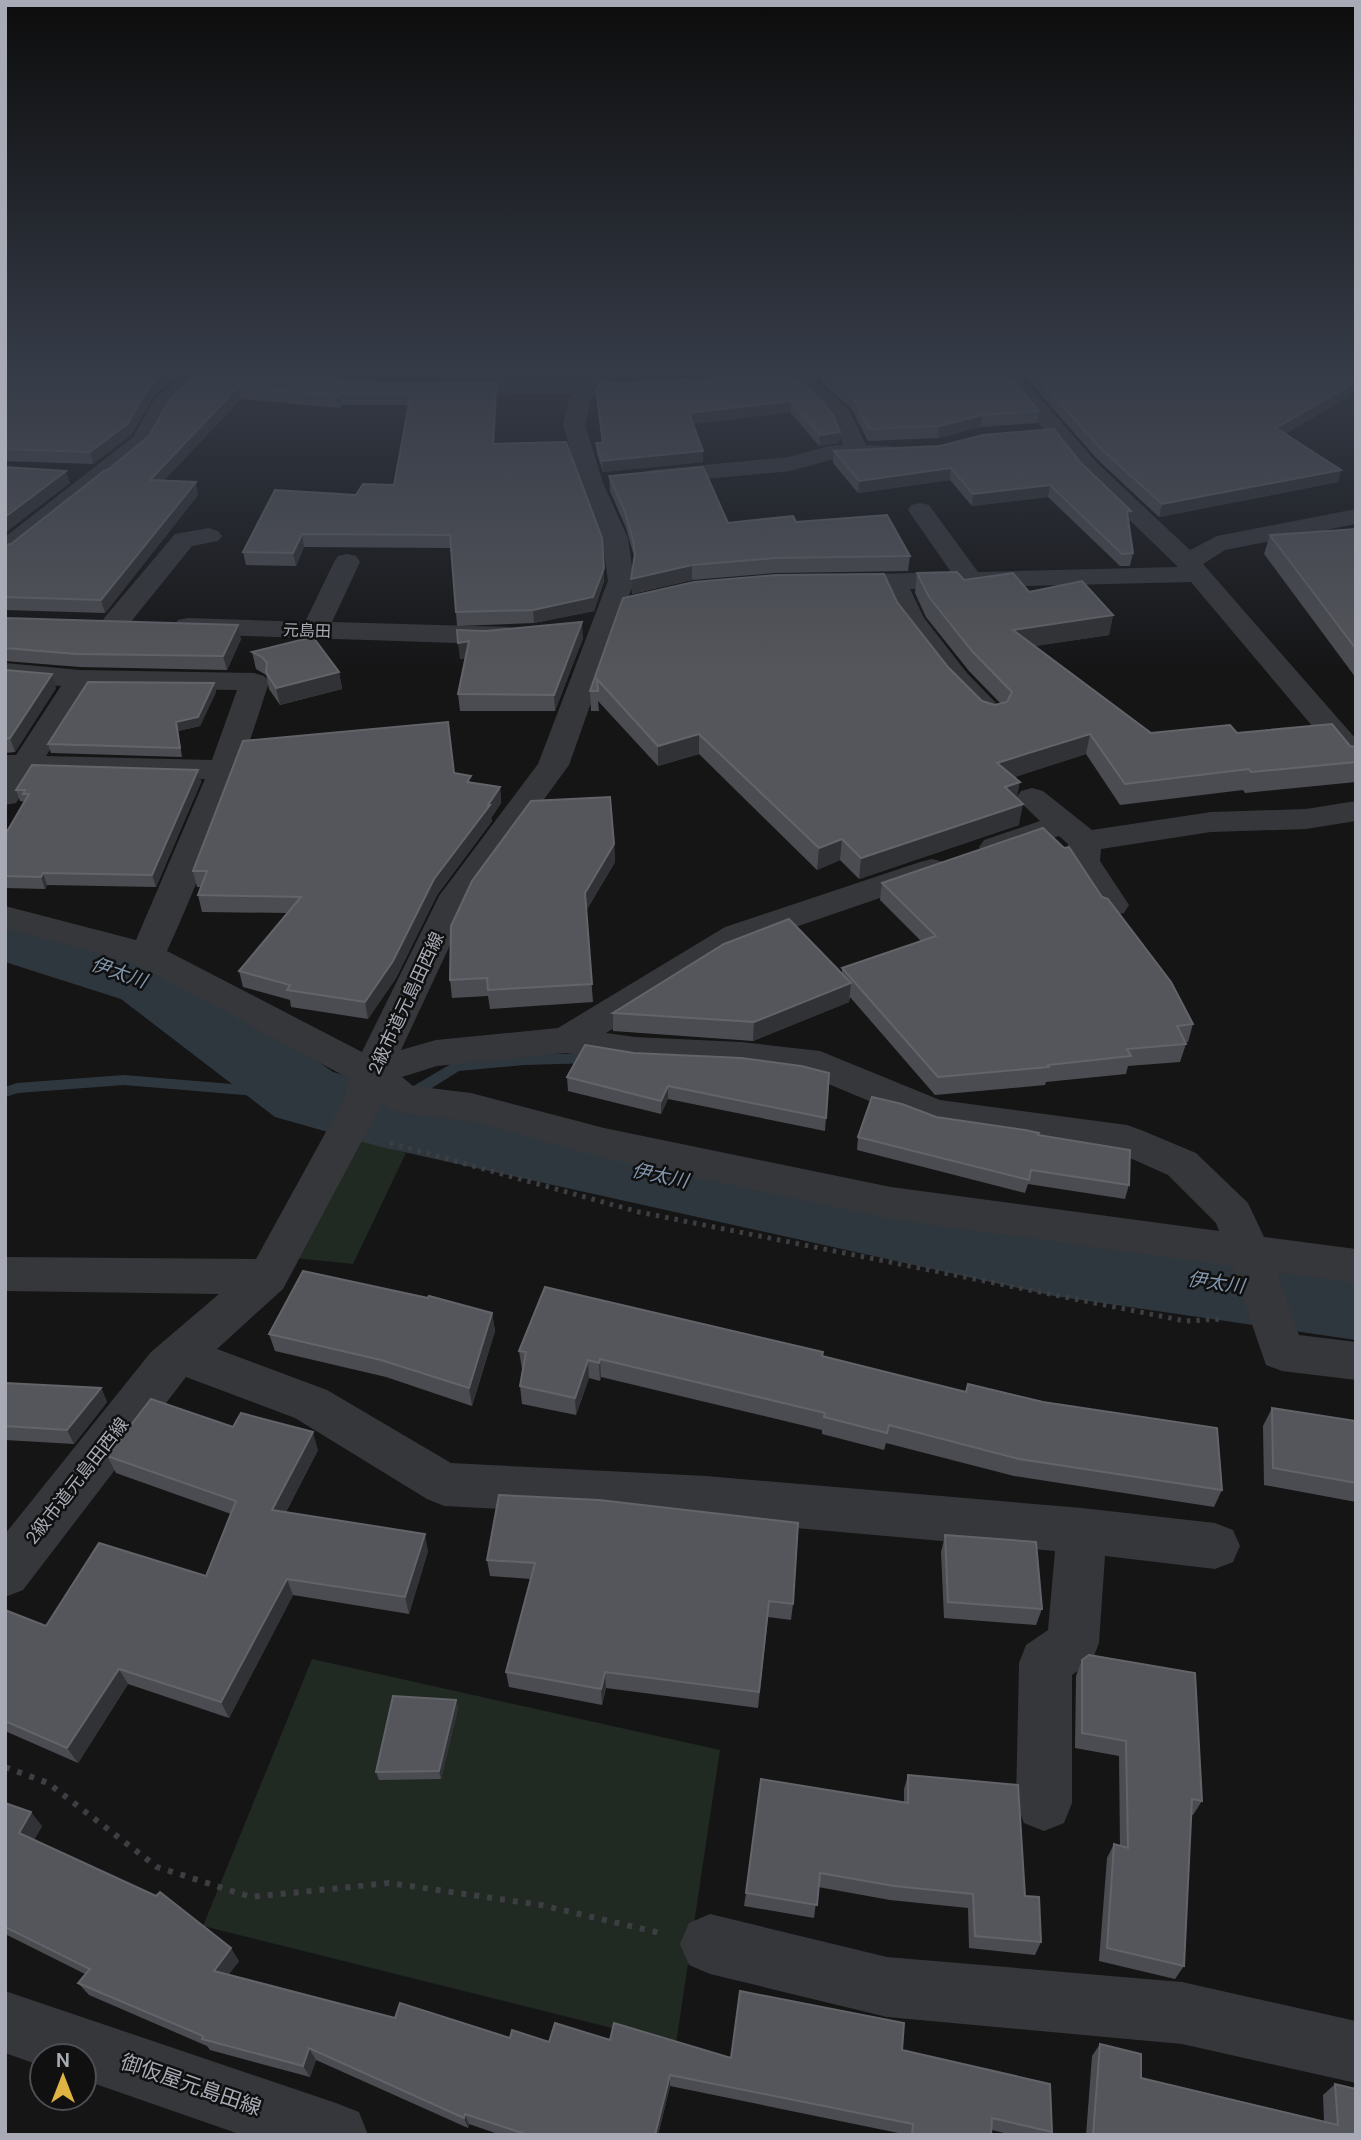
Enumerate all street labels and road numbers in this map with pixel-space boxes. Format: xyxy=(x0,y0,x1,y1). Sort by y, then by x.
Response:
street label: 元島田 xyxy=(283,619,331,642)
street label: 2級市道元島田西線 xyxy=(363,928,449,1078)
street label: 2級市道元島田西線 xyxy=(20,1413,134,1549)
street label: 御仮屋元島田線 xyxy=(117,2048,265,2122)

